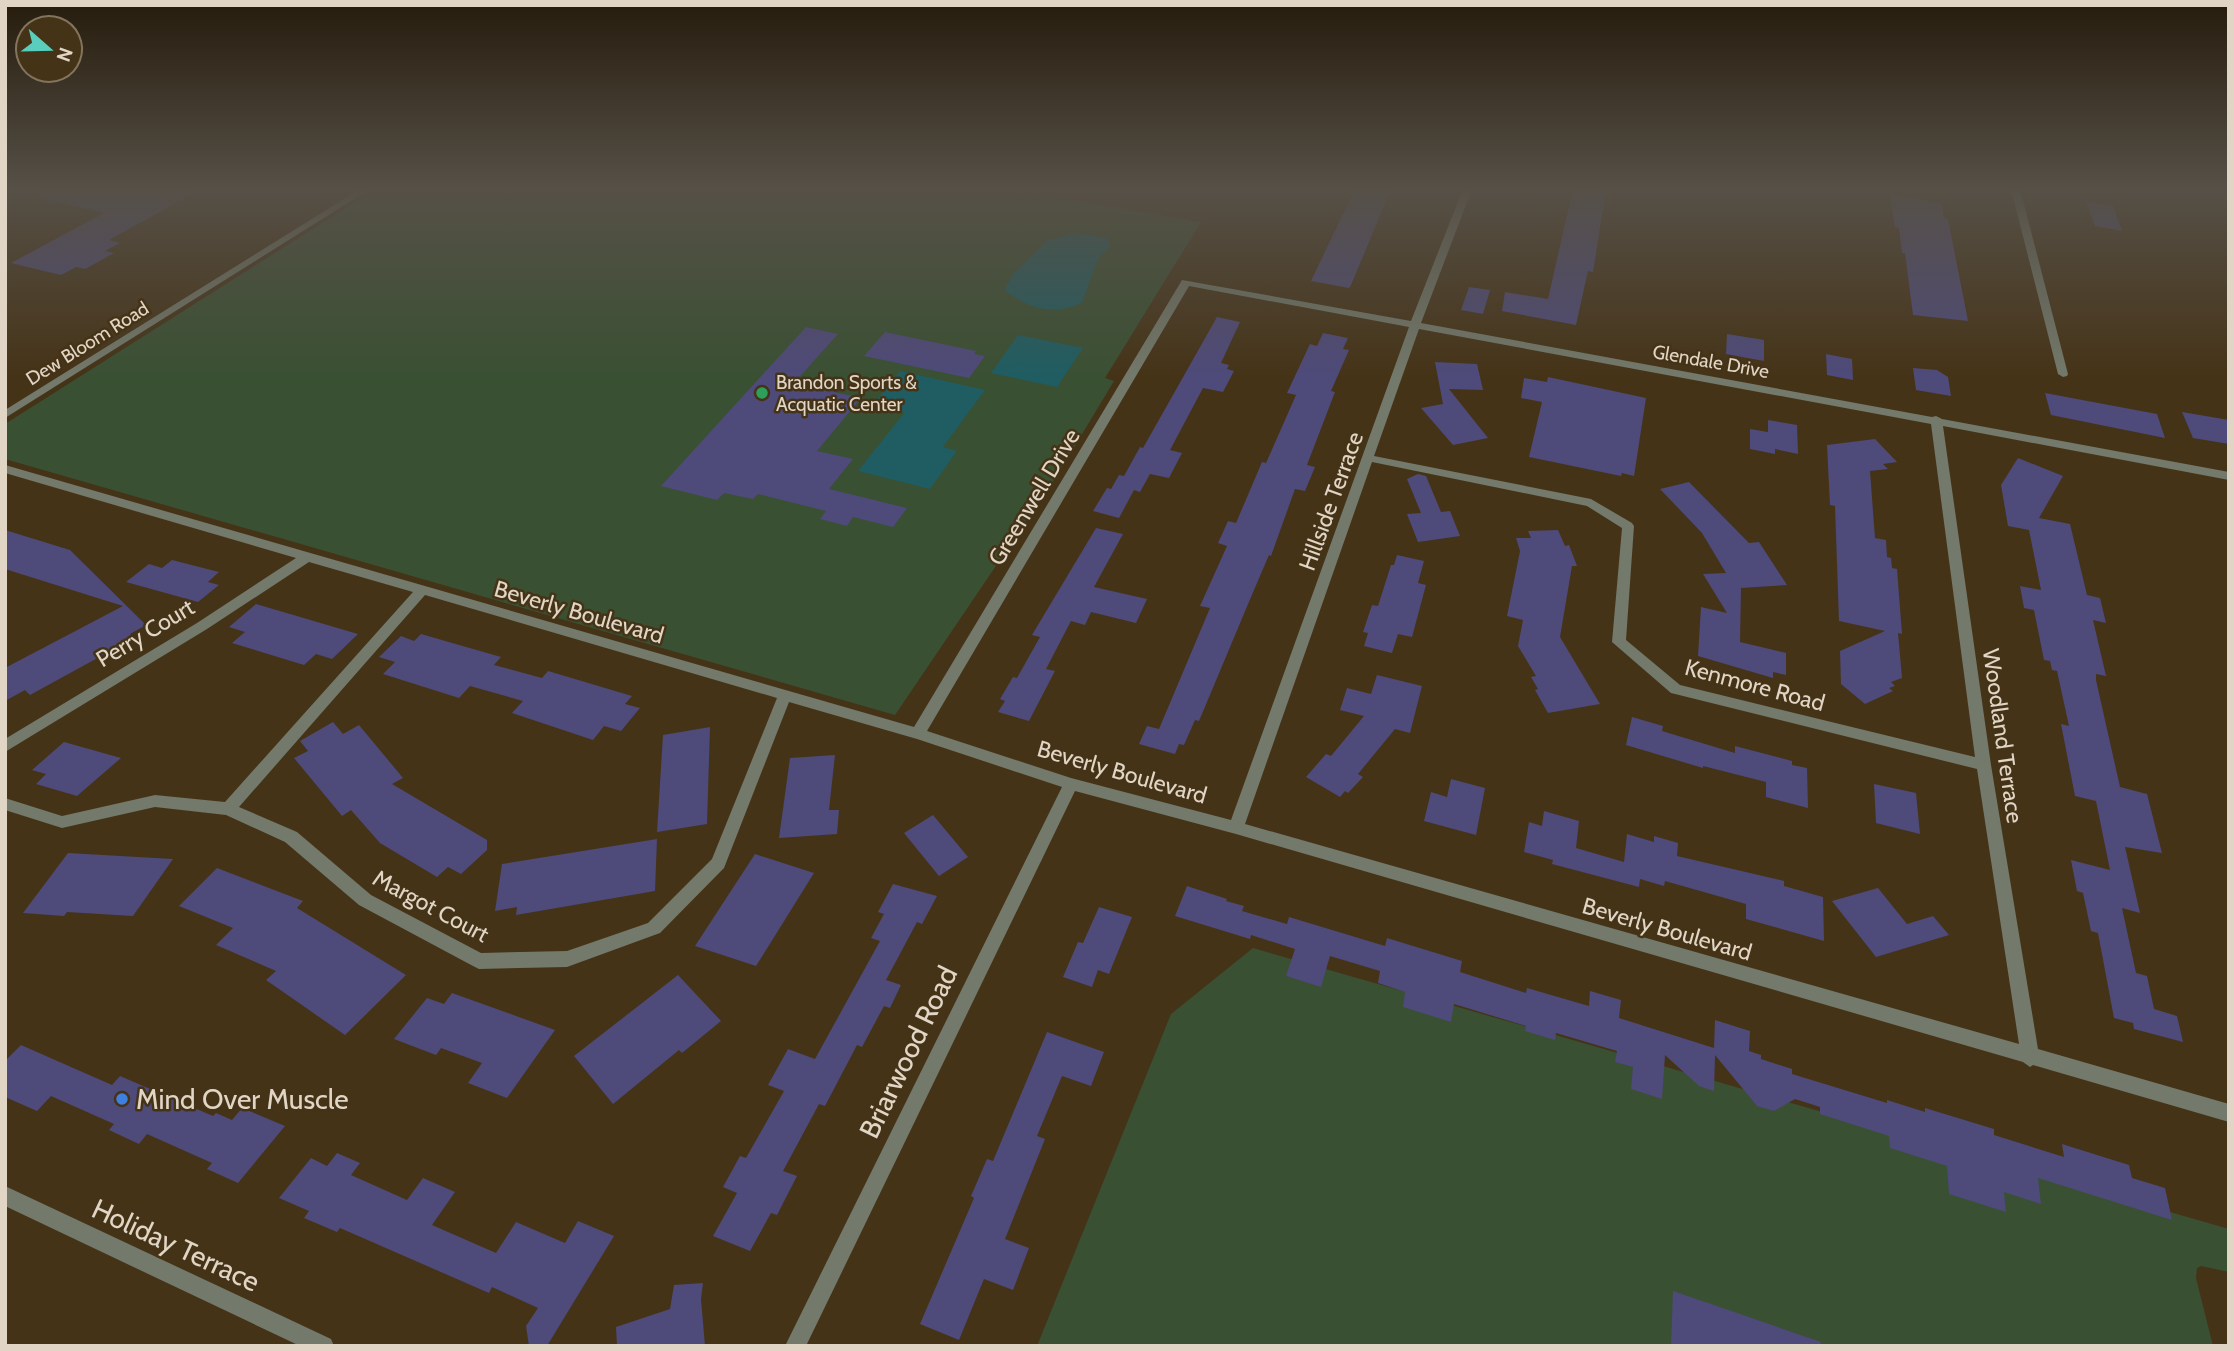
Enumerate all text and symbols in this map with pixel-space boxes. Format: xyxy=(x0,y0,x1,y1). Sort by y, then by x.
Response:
north arrow xyxy=(14,14,84,84)
text: N xyxy=(51,44,78,65)
street label: Dew Bloom Road xyxy=(22,297,153,390)
street label: Glendale Drive xyxy=(1651,340,1771,383)
place label: Brandon Sports & Acquatic Center xyxy=(776,371,917,416)
marker: Brandon Sports & Acquatic Center xyxy=(754,385,770,401)
street label: Greenwell Drive xyxy=(982,423,1086,570)
street label: Hillside Terrace xyxy=(1293,428,1369,574)
street label: Beverly Boulevard xyxy=(491,574,667,650)
street label: Perry Court xyxy=(91,593,199,673)
street label: Woodland Terrace xyxy=(1977,647,2029,825)
street label: Kenmore Road xyxy=(1682,653,1828,717)
street label: Beverly Boulevard xyxy=(1034,734,1210,810)
street label: Margot Court xyxy=(368,864,494,948)
street label: Beverly Boulevard xyxy=(1579,891,1755,967)
street label: Briarwood Road xyxy=(852,960,964,1144)
place label: Mind Over Muscle xyxy=(136,1082,349,1116)
marker: Mind Over Muscle xyxy=(114,1091,130,1107)
street label: Holiday Terrace xyxy=(87,1191,265,1299)

